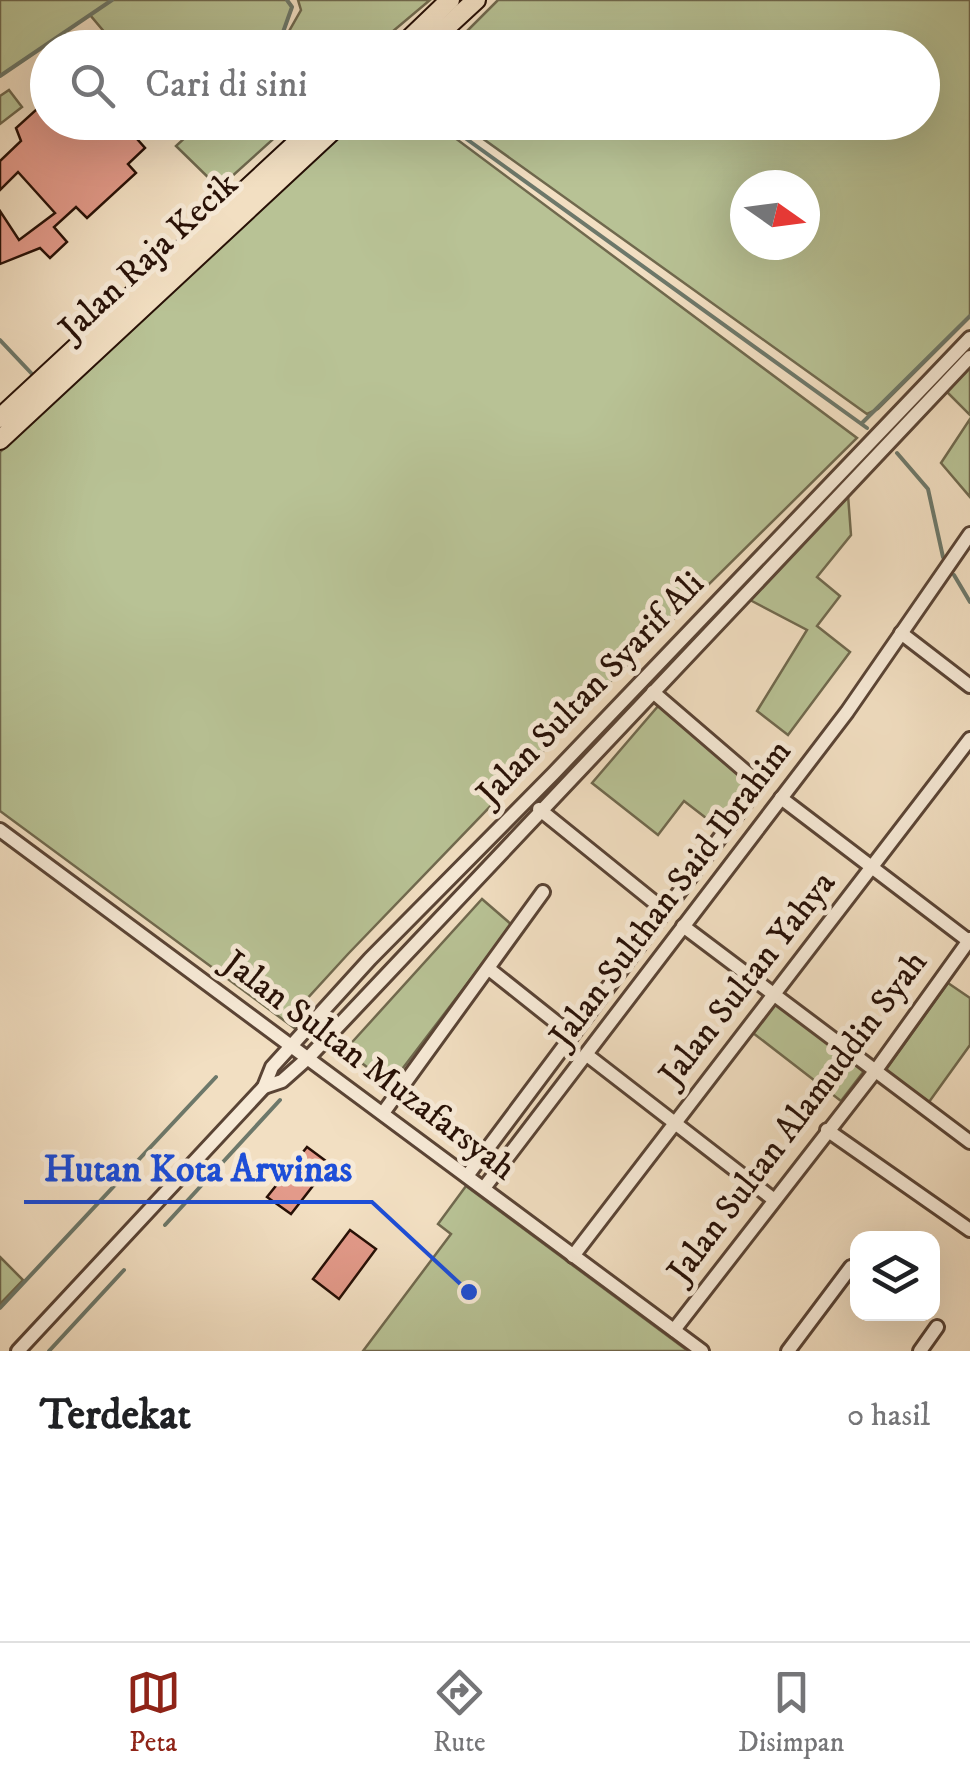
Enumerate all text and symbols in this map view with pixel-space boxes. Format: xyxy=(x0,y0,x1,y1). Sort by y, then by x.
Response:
search box xyxy=(30,30,940,140)
icon: search xyxy=(65,58,120,113)
text: Cari di sini xyxy=(145,61,308,109)
street label: Jalan Raja Kecik xyxy=(48,163,248,353)
north arrow xyxy=(730,170,820,260)
street label: Jalan Sultan Syarif Ali xyxy=(466,563,714,817)
street label: Jalan Sulthan Said Ibrahim xyxy=(539,731,801,1059)
street label: Jalan Sultan Yahya xyxy=(648,862,846,1098)
street label: Jalan Sultan Muzafarsyah xyxy=(211,940,524,1191)
street label: Jalan Sultan Alamuddin Syah xyxy=(657,942,937,1294)
callout: Hutan Kota Arwinas xyxy=(24,1134,372,1202)
text: Hutan Kota Arwinas xyxy=(44,1146,353,1194)
map controls xyxy=(850,1231,940,1321)
button: layers xyxy=(850,1231,940,1321)
text: Terdekat xyxy=(40,1390,191,1442)
text: 0 hasil xyxy=(847,1396,930,1436)
tab: Peta xyxy=(126,1665,181,1760)
tab: Rute xyxy=(432,1665,487,1760)
tab: Disimpan xyxy=(738,1665,844,1760)

